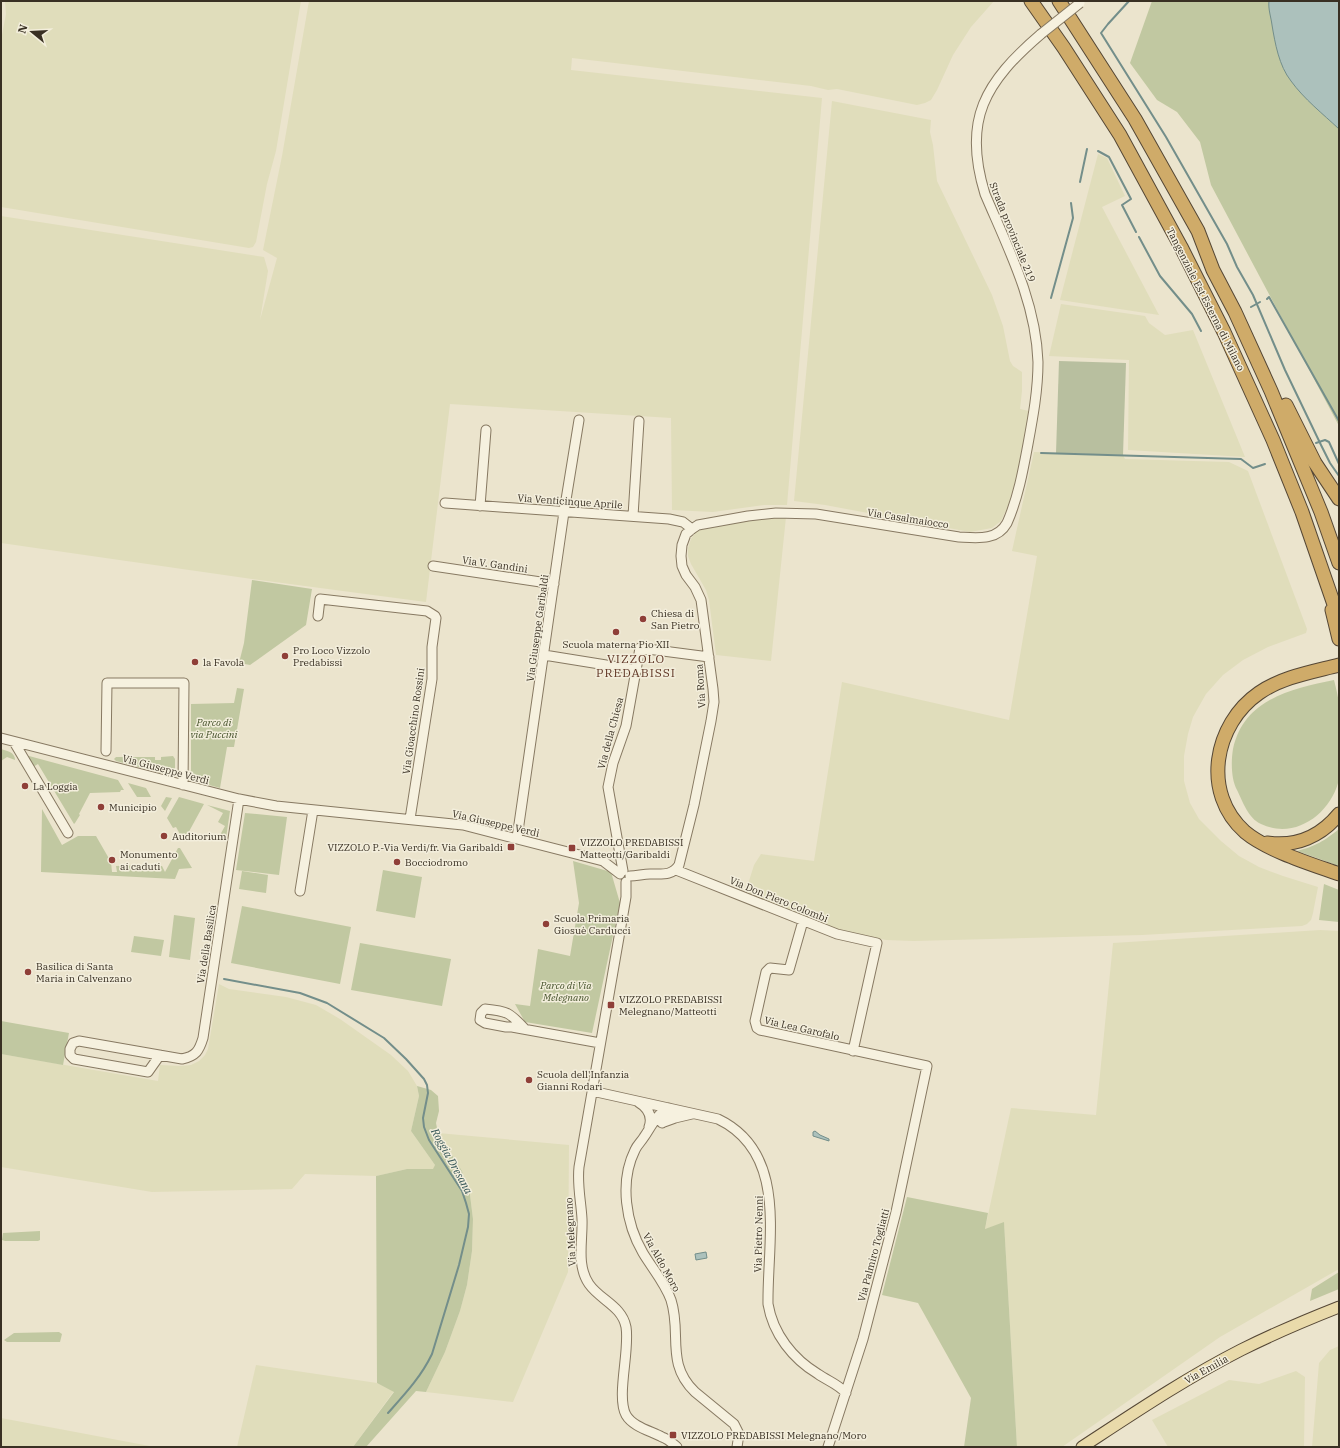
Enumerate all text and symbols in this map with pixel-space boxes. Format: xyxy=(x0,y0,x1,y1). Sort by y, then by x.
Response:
north arrow xyxy=(12,12,52,52)
text: N xyxy=(14,22,31,35)
street label: Strada provinciale 219 xyxy=(987,180,1039,284)
street label: Tangenziale Est Esterna di Milano xyxy=(1164,225,1248,373)
street label: Via Venticinque Aprile xyxy=(517,491,623,512)
street label: Via Casalmaiocco xyxy=(866,506,950,531)
street label: Via V. Gandini xyxy=(461,553,529,576)
street label: Via Giuseppe Garibaldi xyxy=(524,574,551,683)
place label: Chiesa di San Pietro xyxy=(651,607,700,632)
marker: Chiesa di San Pietro xyxy=(638,614,648,624)
marker: Scuola materna Pio XII xyxy=(611,627,621,637)
place label: Scuola materna Pio XII xyxy=(563,638,670,651)
place label: Pro Loco Vizzolo Predabissi xyxy=(293,644,371,669)
marker: Pro Loco Vizzolo Predabissi xyxy=(280,651,290,661)
district label: VIZZOLO PREDABISSI xyxy=(596,651,676,680)
place label: la Favola xyxy=(203,656,245,669)
marker: la Favola xyxy=(190,657,200,667)
street label: Via Roma xyxy=(692,663,709,709)
street label: Via Gioacchino Rossini xyxy=(400,667,427,775)
street label: Via della Chiesa xyxy=(595,695,626,771)
park label: Parco di via Puccini xyxy=(191,716,237,741)
street label: Via Giuseppe Verdi xyxy=(121,752,211,787)
place label: La Loggia xyxy=(33,780,78,793)
marker: La Loggia xyxy=(20,781,30,791)
place label: Municipio xyxy=(109,801,157,814)
marker: Municipio xyxy=(96,802,106,812)
street label: Via Giuseppe Verdi xyxy=(451,807,541,840)
place label: Auditorium xyxy=(172,830,227,843)
marker: Auditorium xyxy=(159,831,169,841)
place label: VIZZOLO PREDABISSI Matteotti/Garibaldi xyxy=(580,836,683,861)
place label: VIZZOLO P.-Via Verdi/fr. Via Garibaldi xyxy=(327,841,503,854)
marker: VIZZOLO P.-Via Verdi/fr. Via Garibaldi xyxy=(506,842,516,852)
marker: VIZZOLO PREDABISSI Matteotti/Garibaldi xyxy=(567,843,577,853)
place label: Monumento ai caduti xyxy=(120,848,178,873)
marker: Monumento ai caduti xyxy=(107,855,117,865)
place label: Bocciodromo xyxy=(405,856,468,869)
marker: Bocciodromo xyxy=(392,857,402,867)
street label: Via Don Piero Colombi xyxy=(728,874,830,925)
street label: Via della Basilica xyxy=(194,903,219,984)
place label: Scuola Primaria Giosuè Carducci xyxy=(554,912,631,937)
marker: Scuola Primaria Giosuè Carducci xyxy=(541,919,551,929)
place label: Basilica di Santa Maria in Calvenzano xyxy=(36,960,132,985)
marker: Basilica di Santa Maria in Calvenzano xyxy=(23,967,33,977)
park label: Parco di Via Melegnano xyxy=(539,979,592,1004)
place label: VIZZOLO PREDABISSI Melegnano/Matteotti xyxy=(619,993,722,1018)
marker: VIZZOLO PREDABISSI Melegnano/Matteotti xyxy=(606,1000,616,1010)
street label: Via Lea Garofalo xyxy=(763,1014,841,1044)
place label: Scuola dell'Infanzia Gianni Rodari xyxy=(537,1068,630,1093)
marker: Scuola dell'Infanzia Gianni Rodari xyxy=(524,1075,534,1085)
water label: Roggia Dresana xyxy=(428,1125,476,1196)
street label: Via Pietro Nenni xyxy=(751,1195,766,1273)
street label: Via Melegnano xyxy=(562,1197,579,1267)
street label: Via Palmiro Togliatti xyxy=(855,1207,892,1303)
street label: Via Aldo Moro xyxy=(640,1230,683,1294)
street label: Via Emilia xyxy=(1182,1352,1231,1387)
place label: VIZZOLO PREDABISSI Melegnano/Moro xyxy=(681,1429,867,1442)
marker: VIZZOLO PREDABISSI Melegnano/Moro xyxy=(668,1430,678,1440)

